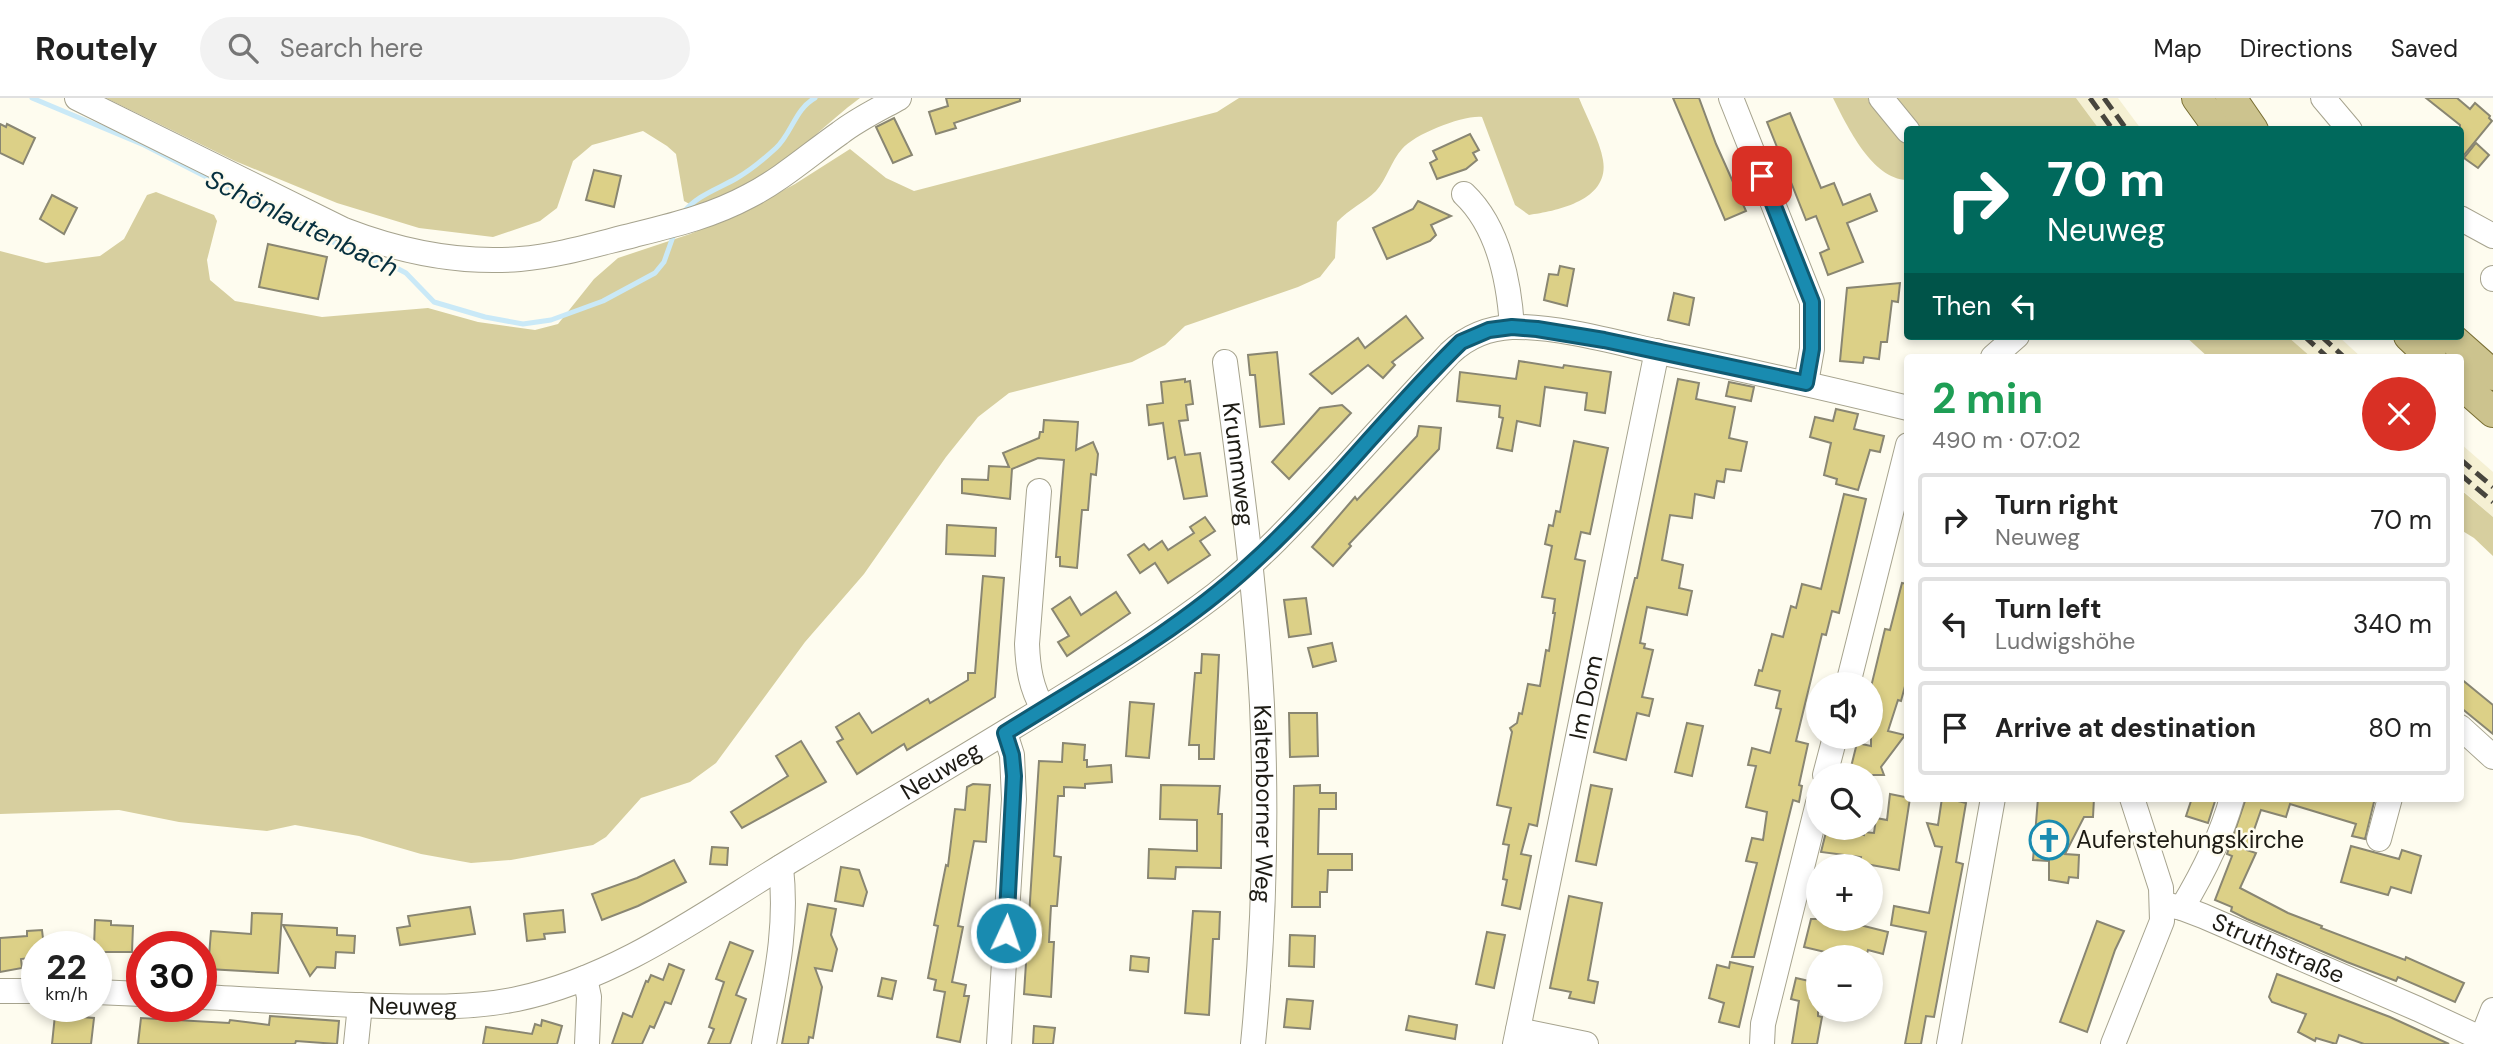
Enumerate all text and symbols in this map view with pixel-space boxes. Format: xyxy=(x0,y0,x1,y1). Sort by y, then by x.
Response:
search box xyxy=(200,17,690,80)
text: Routely xyxy=(35,27,158,70)
icon: search xyxy=(224,29,262,67)
text: Search here xyxy=(280,31,423,65)
text: Map xyxy=(2154,33,2202,64)
text: Directions xyxy=(2240,33,2353,64)
text: Saved xyxy=(2391,33,2458,64)
pin xyxy=(1732,146,1792,206)
text: 70 m xyxy=(2047,147,2165,211)
icon: right xyxy=(1932,154,2023,245)
icon: arrive xyxy=(1743,157,1781,195)
water label: Schönlautenbach xyxy=(200,162,404,284)
text: Neuweg xyxy=(2047,209,2165,251)
icon: left xyxy=(2005,287,2043,325)
text: Then xyxy=(1932,289,1991,323)
text: 2 min xyxy=(1932,371,2043,426)
button: close xyxy=(2362,377,2436,451)
street label: Krummweg xyxy=(1216,400,1262,528)
text: 490 m · 07:02 xyxy=(1932,425,2081,455)
text: Turn right xyxy=(1995,488,2119,522)
icon: right xyxy=(1936,501,1974,539)
text: 70 m xyxy=(2371,503,2432,537)
text: Neuweg xyxy=(1995,522,2080,552)
text: Turn left xyxy=(1995,592,2102,626)
icon: left xyxy=(1936,605,1974,643)
text: 340 m xyxy=(2353,607,2432,641)
text: Ludwigshöhe xyxy=(1995,626,2135,656)
street label: Im Dom xyxy=(1562,652,1609,742)
map controls xyxy=(1806,672,1883,1022)
button: sound xyxy=(1806,672,1883,749)
street label: Kaltenborner Weg xyxy=(1247,704,1280,904)
icon: arrive xyxy=(1936,709,1974,747)
text: Arrive at destination xyxy=(1995,711,2256,745)
text: 80 m xyxy=(2368,711,2432,745)
street label: Neuweg xyxy=(895,734,987,807)
button: search xyxy=(1806,763,1883,840)
church icon: Auferstehungskirche xyxy=(2028,819,2070,861)
place label: Auferstehungskirche xyxy=(2076,824,2304,855)
button: + xyxy=(1806,854,1883,931)
position arrow xyxy=(969,896,1043,970)
street label: Struthstraße xyxy=(2208,906,2350,990)
speed limit sign: 30 xyxy=(126,931,217,1022)
text: 22 xyxy=(46,944,87,990)
button: − xyxy=(1806,945,1883,1022)
text: km/h xyxy=(45,982,88,1006)
street label: Neuweg xyxy=(368,989,458,1022)

